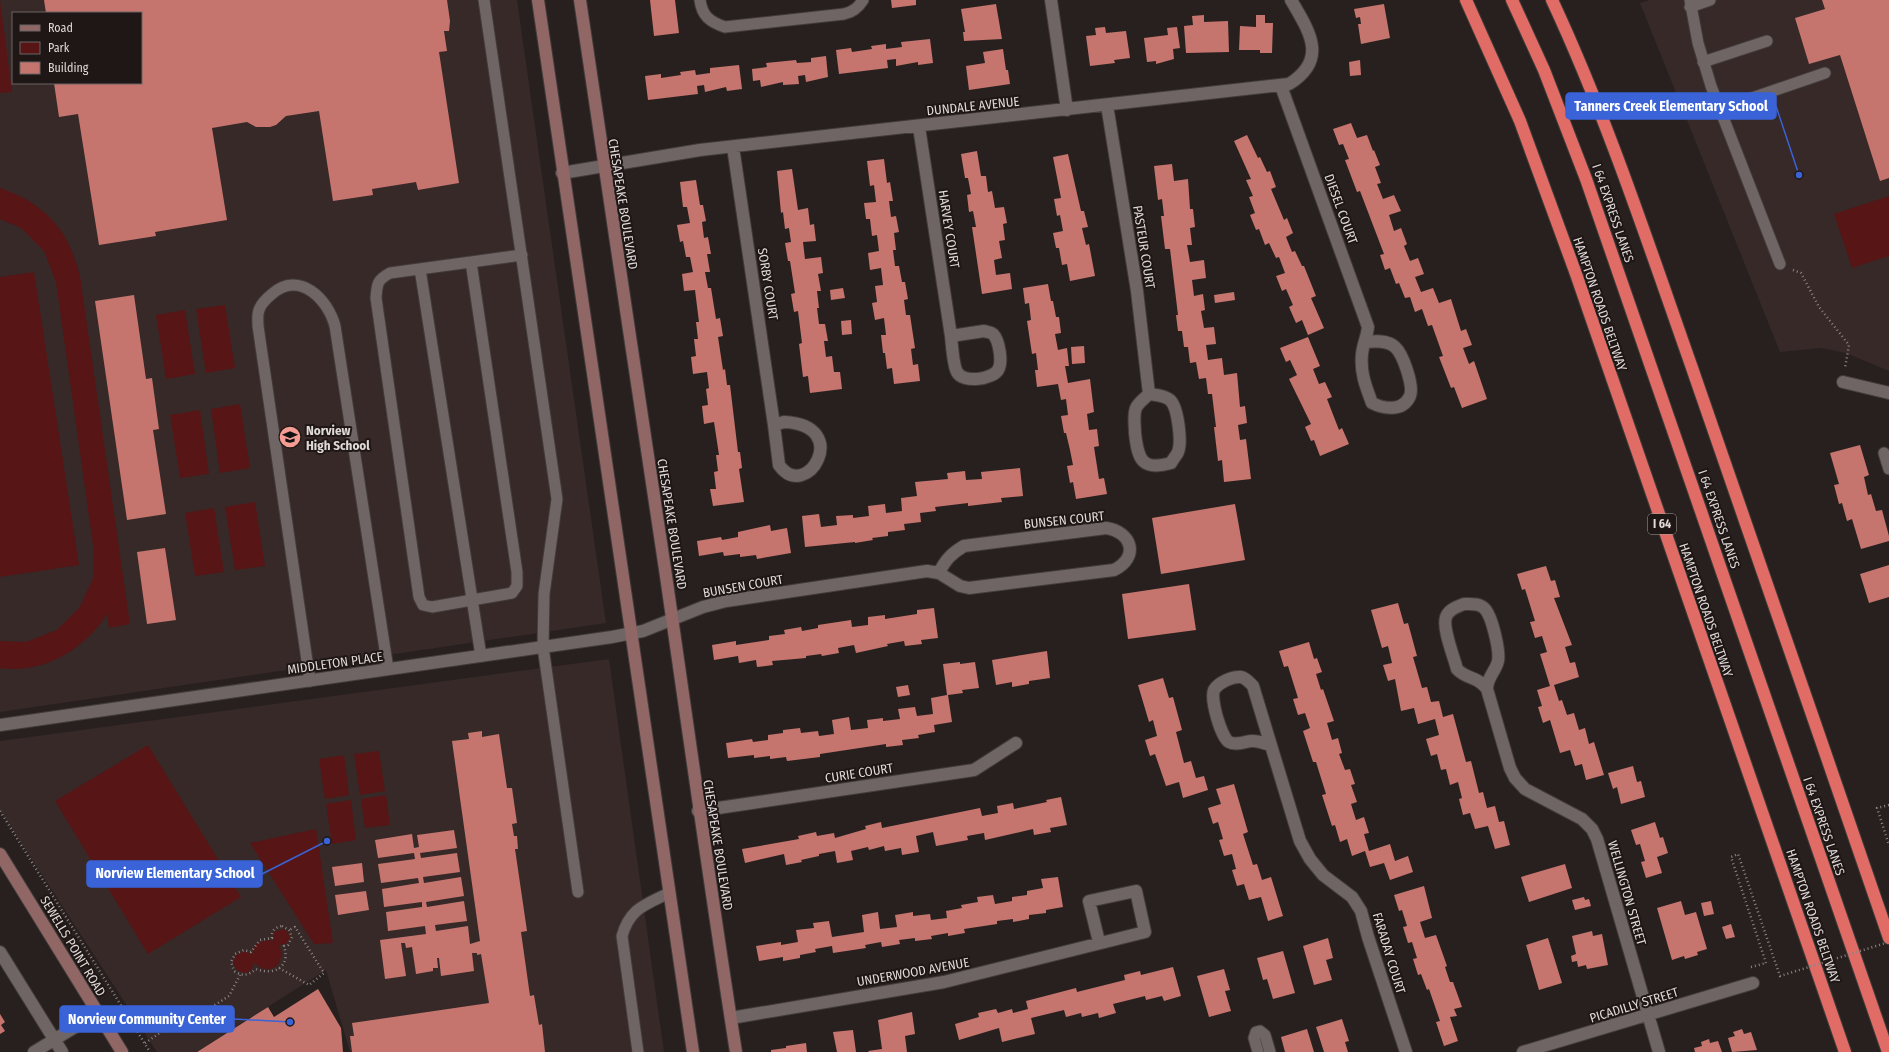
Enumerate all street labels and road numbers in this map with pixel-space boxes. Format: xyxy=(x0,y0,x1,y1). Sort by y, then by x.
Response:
street label: DUNDALE AVENUE xyxy=(926,94,1020,118)
street label: CHESAPEAKE BOULEVARD xyxy=(605,138,641,270)
street label: I 64 EXPRESS LANES xyxy=(1589,162,1637,264)
street label: DIESEL COURT xyxy=(1321,172,1361,246)
street label: HARVEY COURT xyxy=(935,189,963,269)
street label: PASTEUR COURT xyxy=(1130,204,1158,290)
street label: HAMPTON ROADS BELTWAY xyxy=(1570,235,1630,373)
street label: SORBY COURT xyxy=(755,247,781,321)
street label: CHESAPEAKE BOULEVARD xyxy=(654,458,690,590)
street label: I 64 EXPRESS LANES xyxy=(1695,468,1743,570)
street label: BUNSEN COURT xyxy=(1023,508,1105,532)
road number: I 64 xyxy=(1648,514,1676,534)
street label: HAMPTON ROADS BELTWAY xyxy=(1676,541,1736,679)
street label: BUNSEN COURT xyxy=(702,572,784,600)
street label: MIDDLETON PLACE xyxy=(286,649,384,677)
street label: CURIE COURT xyxy=(824,760,894,786)
street label: I 64 EXPRESS LANES xyxy=(1800,775,1848,877)
street label: CHESAPEAKE BOULEVARD xyxy=(700,779,736,911)
street label: WELLINGTON STREET xyxy=(1605,839,1649,947)
street label: HAMPTON ROADS BELTWAY xyxy=(1783,847,1843,985)
street label: SEWELLS POINT ROAD xyxy=(37,893,109,999)
street label: FARADAY COURT xyxy=(1370,911,1408,995)
street label: UNDERWOOD AVENUE xyxy=(856,955,970,989)
street label: PICADILLY STREET xyxy=(1588,984,1680,1026)

